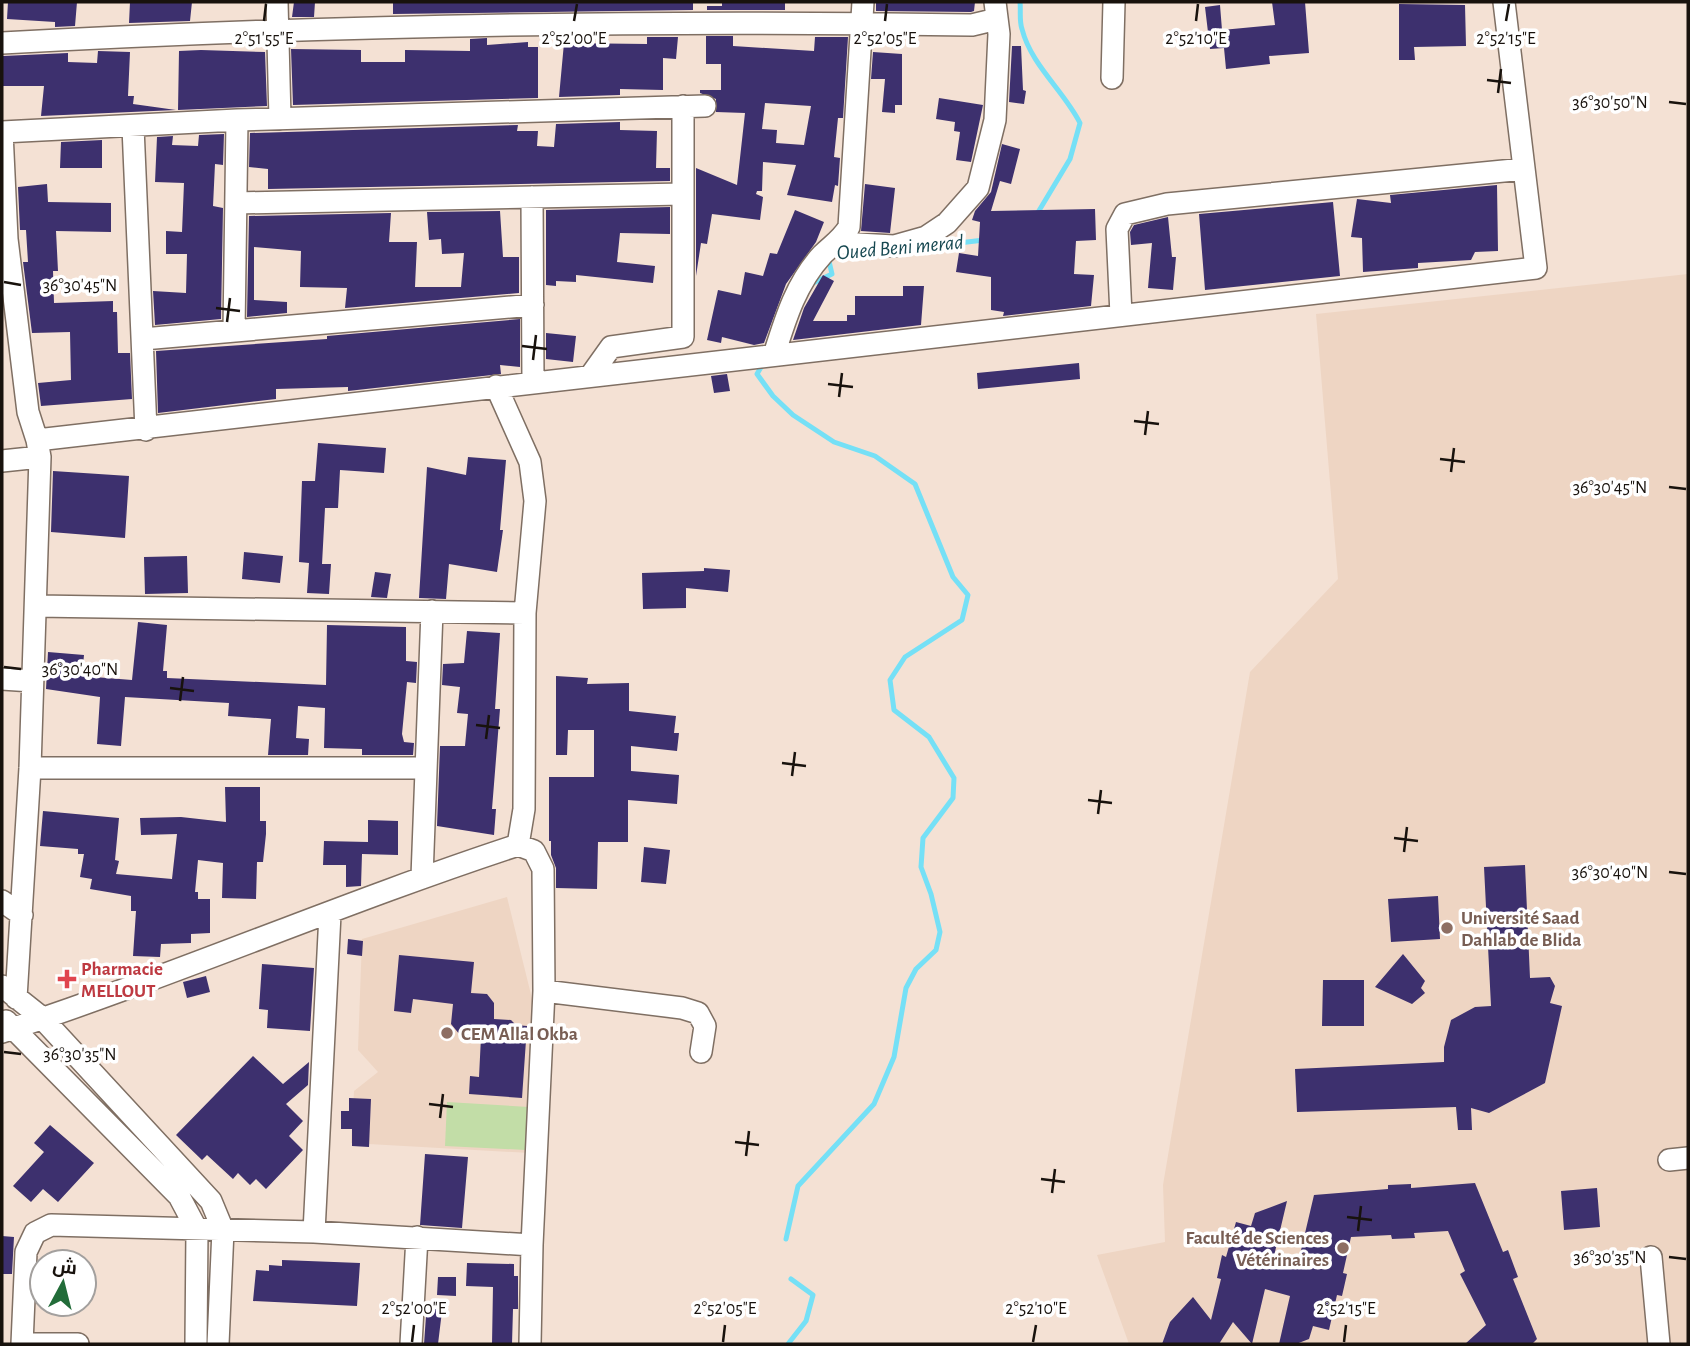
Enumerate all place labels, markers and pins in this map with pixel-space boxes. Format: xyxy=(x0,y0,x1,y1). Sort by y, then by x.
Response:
place label: Université Saad Dahlab de Blida xyxy=(1461,909,1582,950)
marker: Université Saad Dahlab de Blida xyxy=(1439,920,1455,936)
place label: Pharmacie MELLOUT xyxy=(81,960,163,1001)
marker: Pharmacie MELLOUT xyxy=(59,971,75,987)
marker: CEM Allal Okba xyxy=(439,1025,455,1041)
place label: CEM Allal Okba xyxy=(461,1025,578,1044)
place label: Faculté de Sciences Vétérinaires xyxy=(1185,1229,1329,1270)
marker: Faculté de Sciences Vétérinaires xyxy=(1335,1240,1351,1256)

